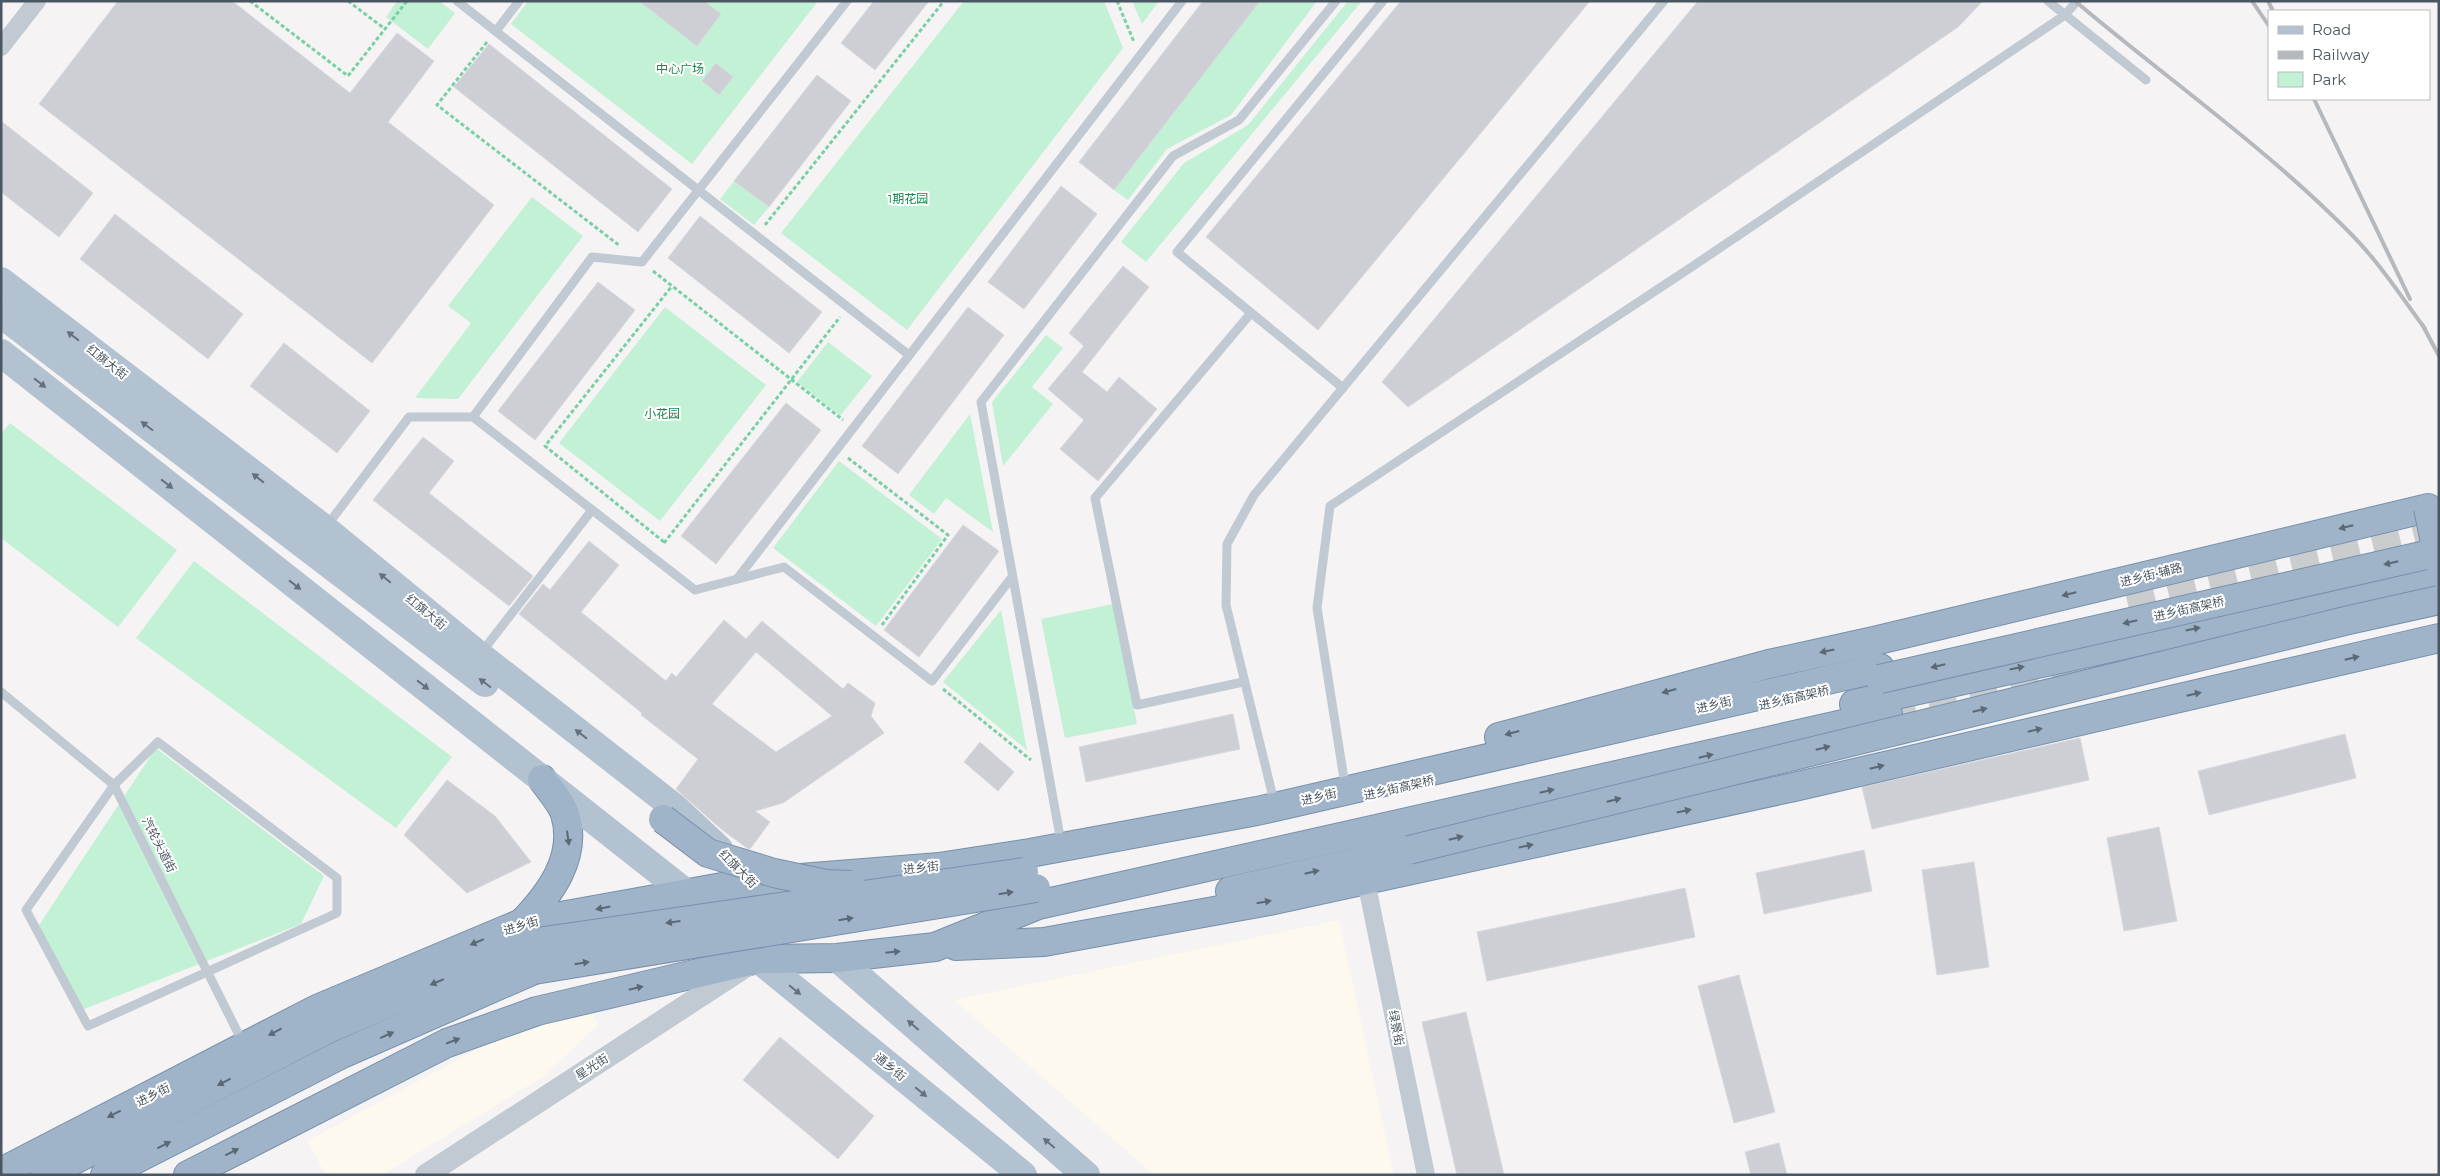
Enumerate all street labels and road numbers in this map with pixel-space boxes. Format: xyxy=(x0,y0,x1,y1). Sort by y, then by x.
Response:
street label: 红旗大街 xyxy=(84,341,131,382)
street label: 进乡街•辅路 xyxy=(2118,560,2184,589)
street label: 红旗大街 xyxy=(403,591,450,633)
street label: 进乡街高架桥 xyxy=(2152,593,2226,624)
street label: 进乡街高架桥 xyxy=(1757,682,1831,713)
street label: 进乡街 xyxy=(1695,693,1733,716)
street label: 进乡街高架桥 xyxy=(1362,772,1436,803)
street label: 进乡街 xyxy=(1300,785,1338,808)
street label: 汽轮头道街 xyxy=(139,815,180,875)
street label: 红旗大街 xyxy=(716,846,761,891)
street label: 进乡街 xyxy=(902,858,940,877)
street label: 进乡街 xyxy=(501,913,540,938)
street label: 绿景街 xyxy=(1386,1009,1407,1047)
street label: 通乡街 xyxy=(872,1049,909,1084)
street label: 星光街 xyxy=(573,1050,611,1083)
street label: 进乡街 xyxy=(133,1080,172,1109)

